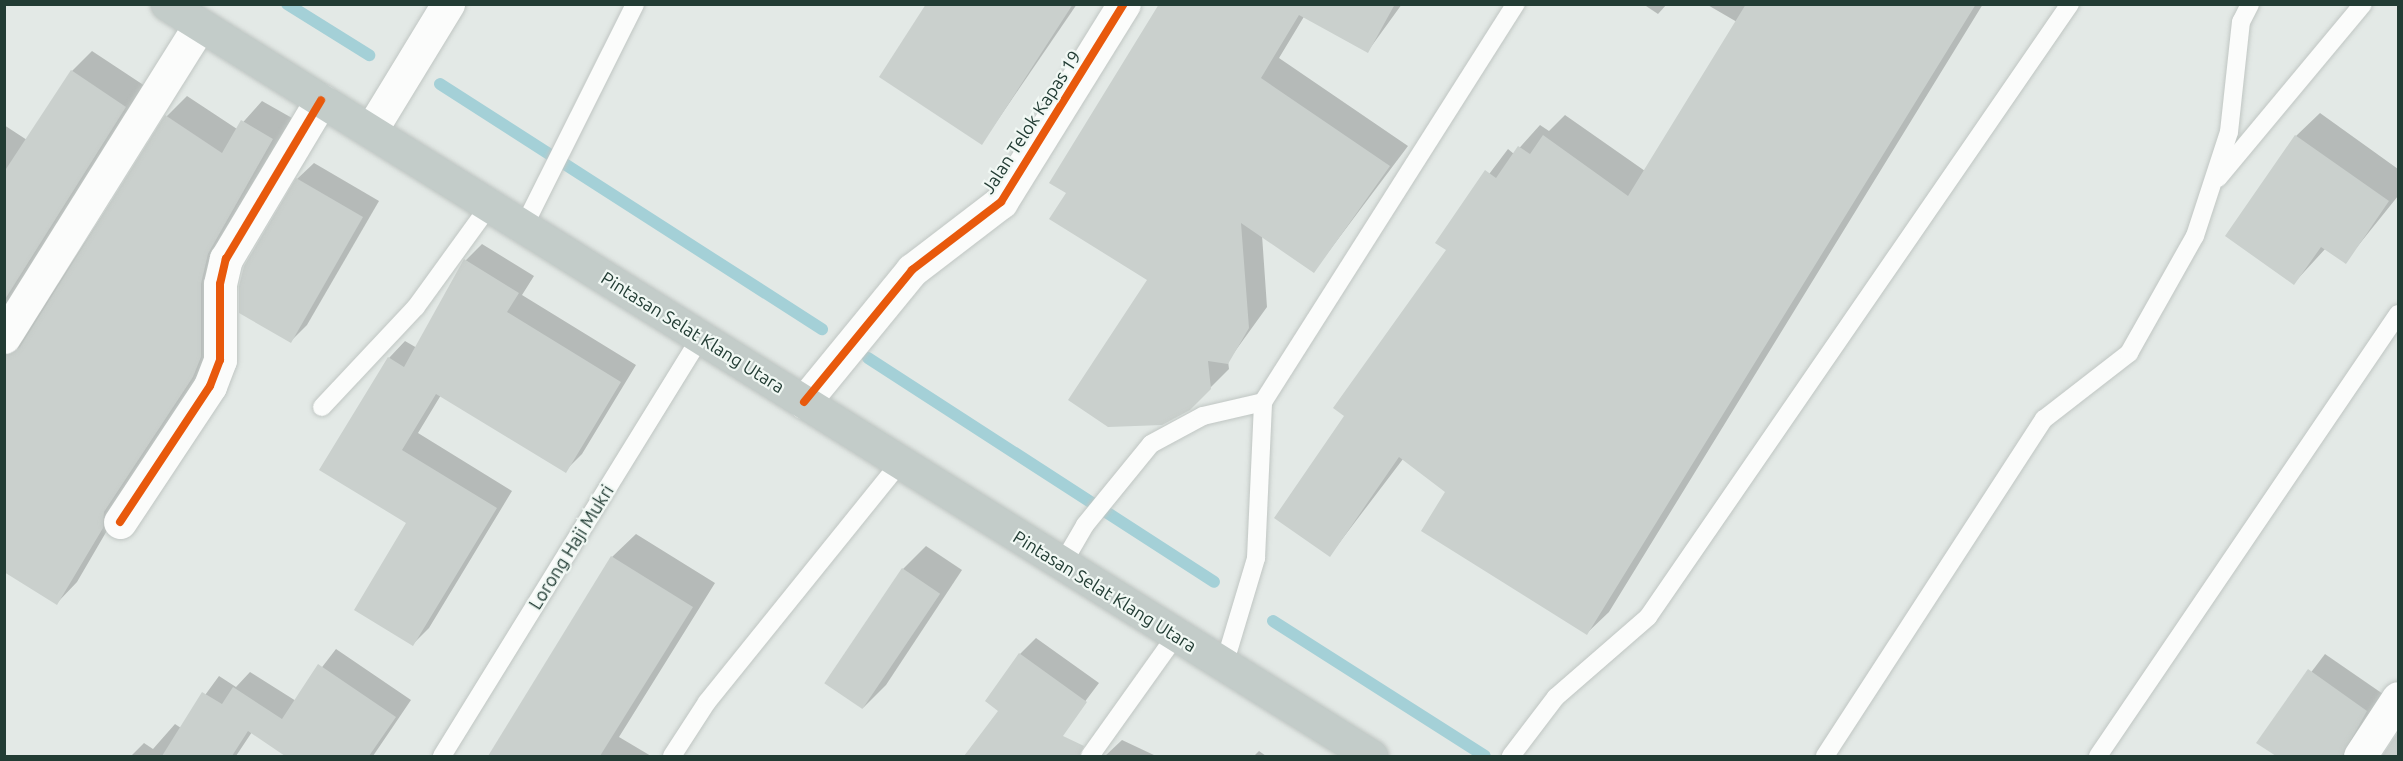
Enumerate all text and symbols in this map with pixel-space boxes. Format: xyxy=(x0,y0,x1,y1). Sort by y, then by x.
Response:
street label: Jalan Telok Kapas 19 xyxy=(977,46,1085,198)
street label: Pintasan Selat Klang Utara xyxy=(597,267,789,397)
street label: Lorong Haji Mukri xyxy=(524,481,618,613)
street label: Pintasan Selat Klang Utara xyxy=(1009,526,1201,656)

